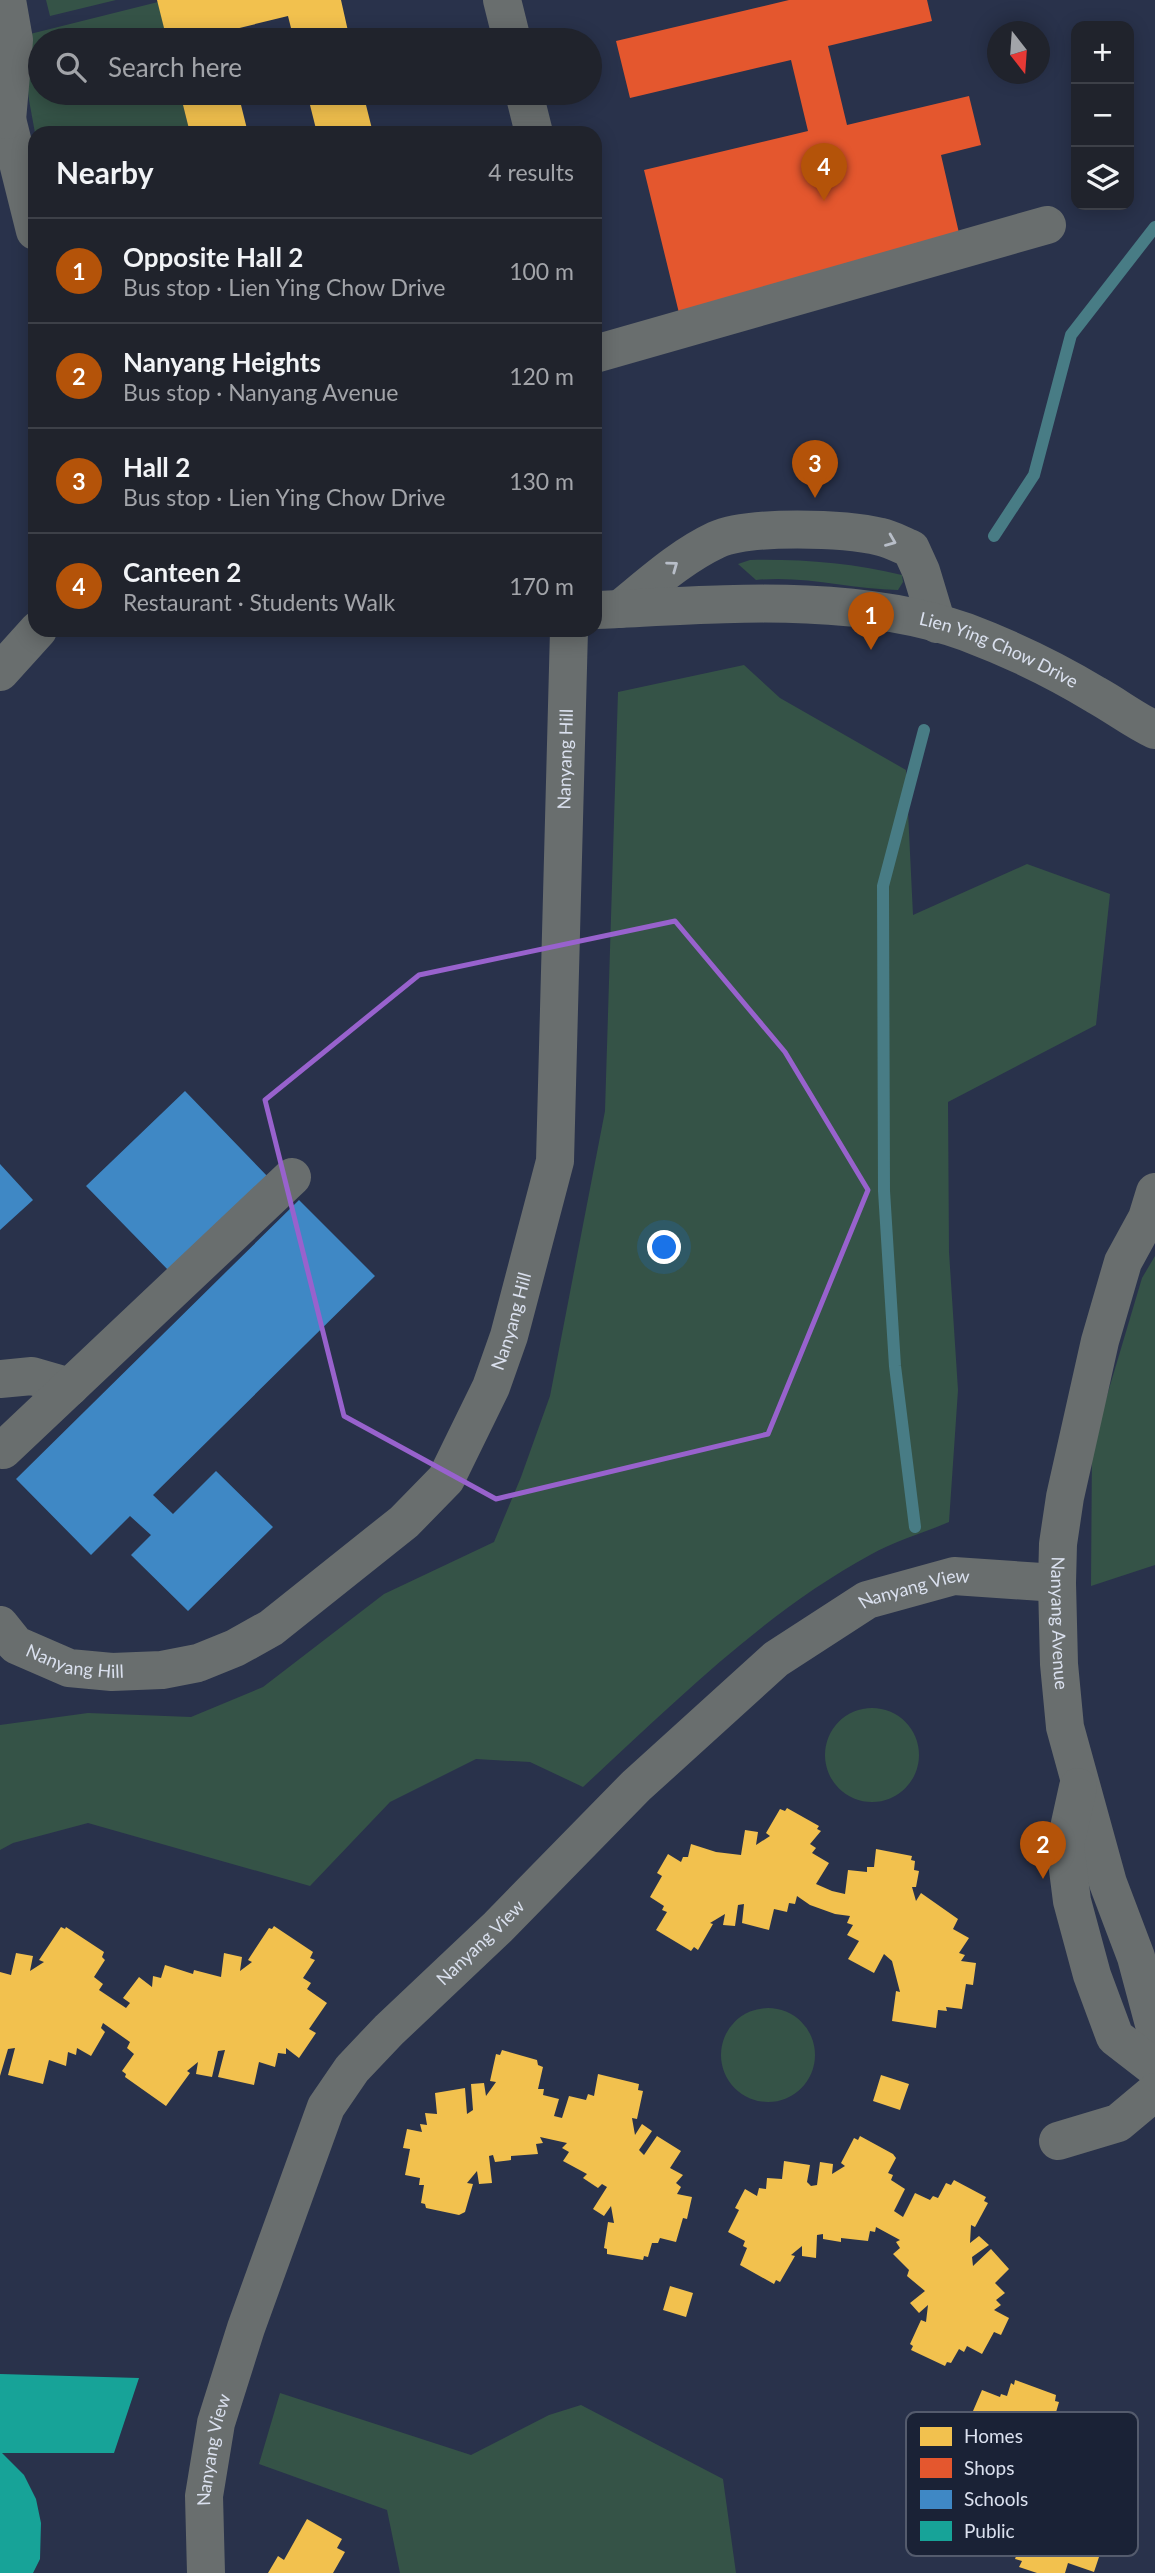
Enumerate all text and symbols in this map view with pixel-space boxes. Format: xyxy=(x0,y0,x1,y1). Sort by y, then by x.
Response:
north arrow xyxy=(987,21,1050,84)
map controls xyxy=(1071,21,1134,210)
button: + xyxy=(1071,21,1134,84)
search box xyxy=(28,28,602,105)
icon: search xyxy=(52,48,90,86)
text: Search here xyxy=(108,51,242,83)
button: − xyxy=(1071,84,1134,147)
pin: 4 xyxy=(801,143,847,201)
button: layers xyxy=(1071,147,1134,210)
text: Nearby xyxy=(56,154,154,190)
text: 4 results xyxy=(488,158,574,186)
text: Opposite Hall 2 xyxy=(123,241,303,273)
text: 1 xyxy=(72,257,86,285)
text: 100 m xyxy=(509,257,574,285)
text: Bus stop · Lien Ying Chow Drive xyxy=(123,273,445,301)
text: Nanyang Heights xyxy=(123,346,321,378)
text: 2 xyxy=(72,362,86,390)
text: 120 m xyxy=(509,362,574,390)
text: Bus stop · Nanyang Avenue xyxy=(123,378,398,406)
pin: 3 xyxy=(792,440,838,498)
text: Hall 2 xyxy=(123,451,190,483)
text: 3 xyxy=(72,467,86,495)
text: 130 m xyxy=(509,467,574,495)
text: Bus stop · Lien Ying Chow Drive xyxy=(123,483,445,511)
one-way arrow xyxy=(884,533,896,547)
text: Canteen 2 xyxy=(123,556,241,588)
one-way arrow xyxy=(666,562,678,575)
text: 4 xyxy=(72,572,86,600)
text: 170 m xyxy=(509,572,574,600)
text: Restaurant · Students Walk xyxy=(123,588,395,616)
pin: 1 xyxy=(848,592,894,650)
street label: Lien Ying Chow Drive xyxy=(917,607,1082,692)
street label: Nanyang Hill xyxy=(552,708,577,810)
your location xyxy=(647,1230,681,1264)
street label: Nanyang Hill xyxy=(486,1270,535,1373)
street label: Nanyang Avenue xyxy=(1047,1556,1073,1690)
street label: Nanyang View xyxy=(854,1564,970,1613)
street label: Nanyang Hill xyxy=(23,1639,124,1682)
pin: 2 xyxy=(1020,1821,1066,1879)
street label: Nanyang View xyxy=(431,1895,529,1989)
street label: Nanyang View xyxy=(192,2391,235,2506)
legend xyxy=(906,2412,1138,2556)
text: Homes xyxy=(964,2424,1023,2447)
text: Shops xyxy=(964,2456,1014,2479)
text: Schools xyxy=(964,2487,1028,2510)
text: Public xyxy=(964,2519,1015,2542)

